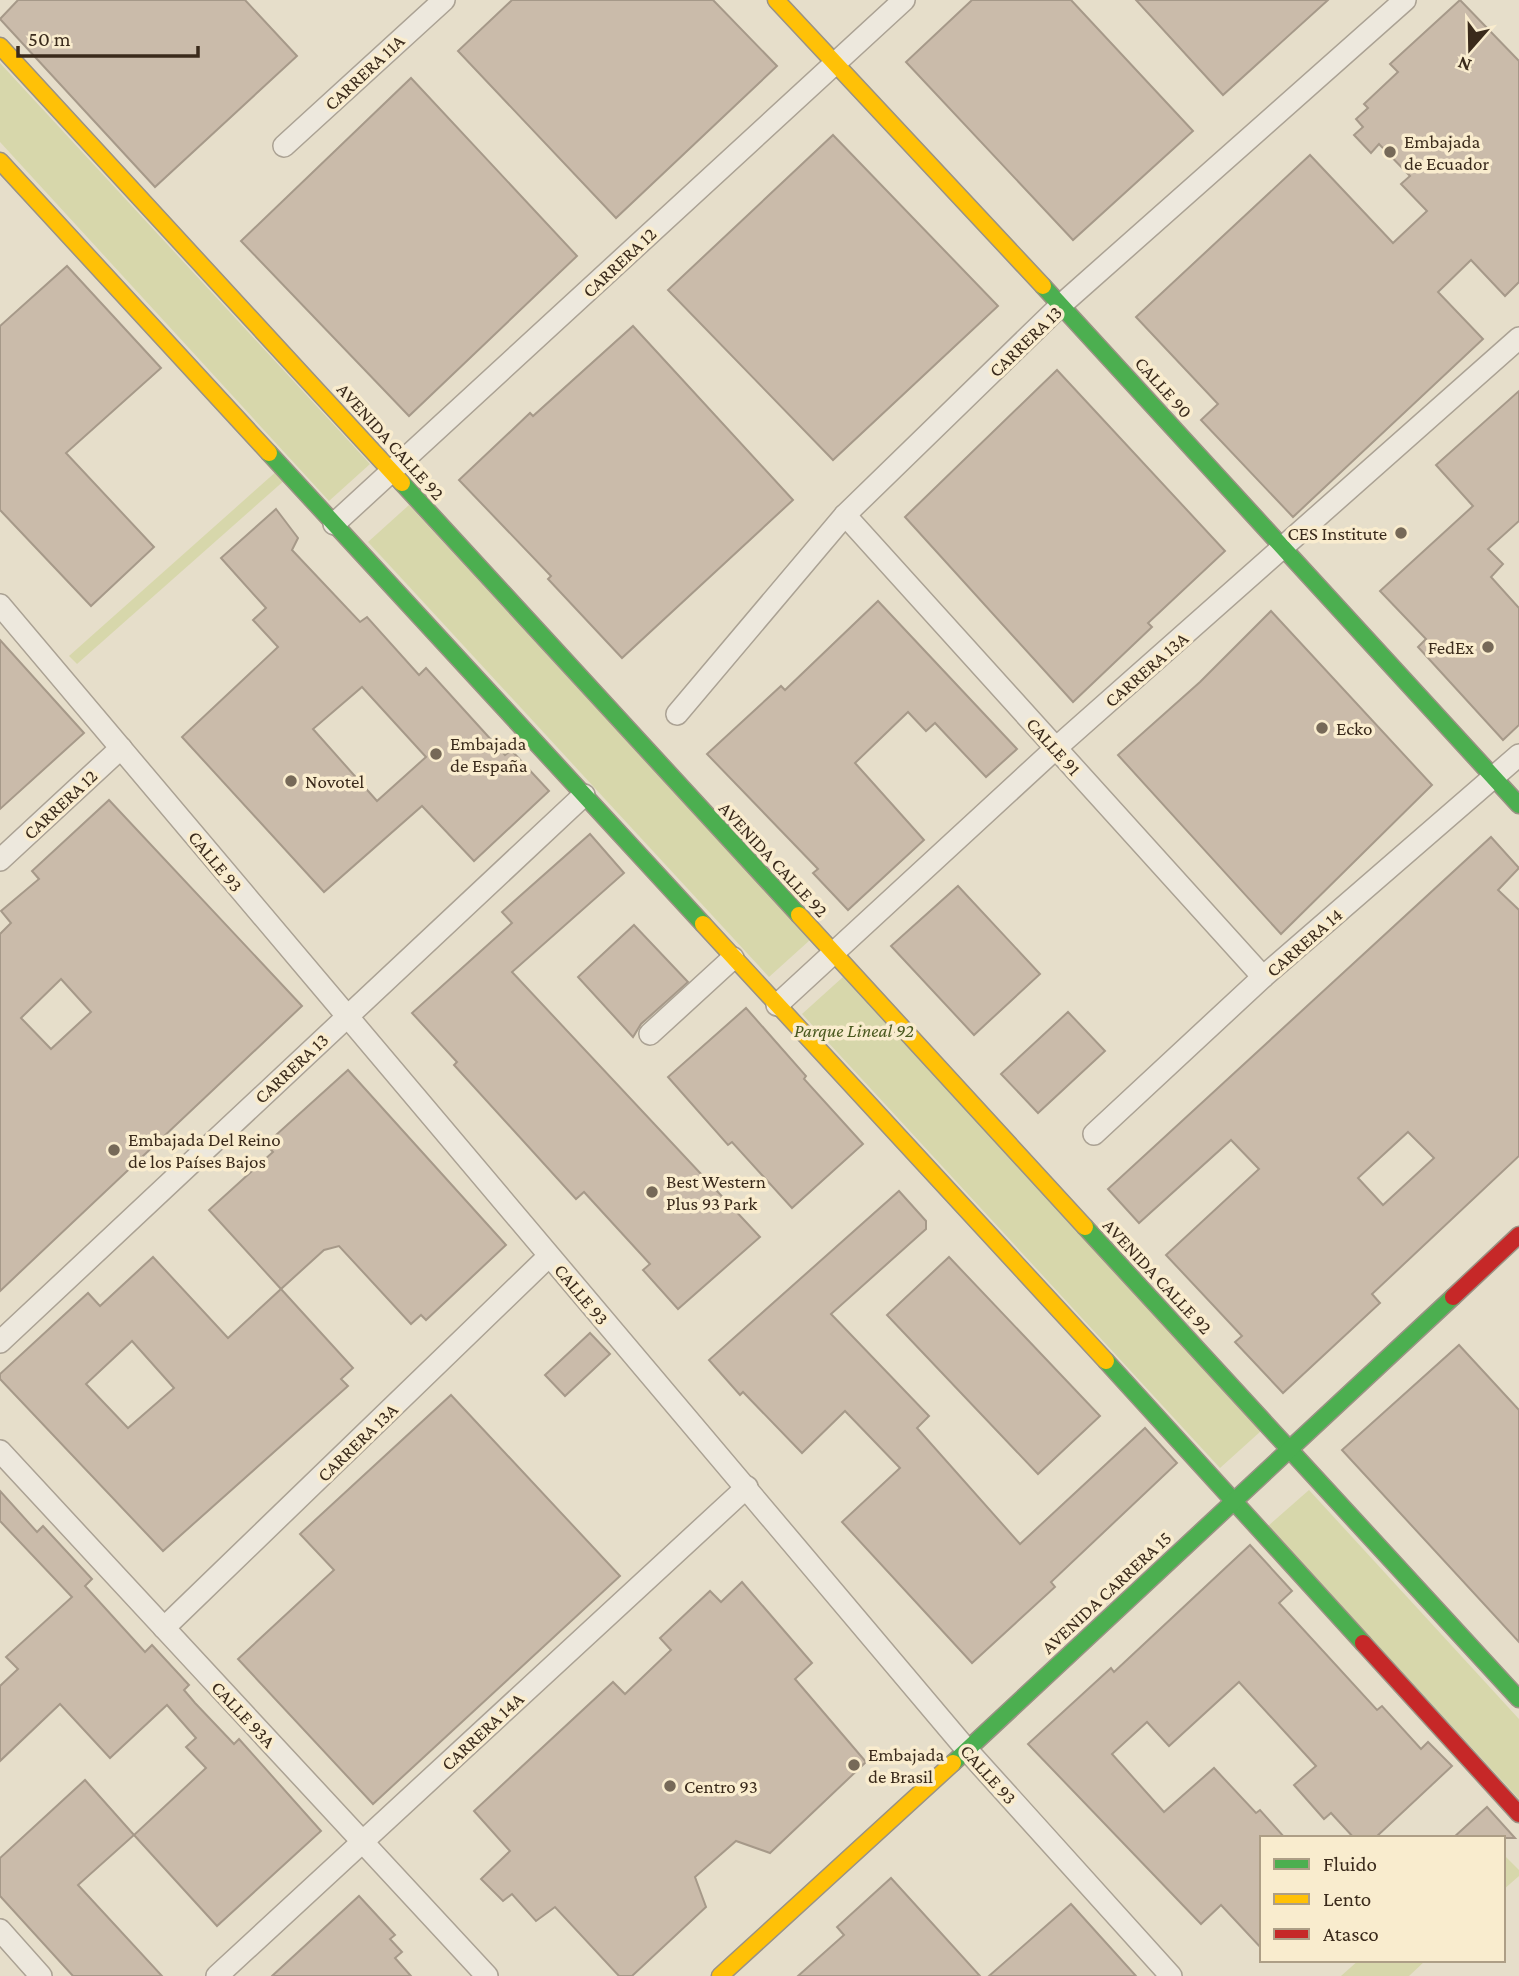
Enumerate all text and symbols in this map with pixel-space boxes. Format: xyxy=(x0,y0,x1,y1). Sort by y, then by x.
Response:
scale bar xyxy=(18,14,198,58)
north arrow xyxy=(1435,14,1505,84)
text: 50 m xyxy=(28,27,71,51)
street label: CARRERA 11A xyxy=(320,30,409,114)
text: N xyxy=(1455,52,1474,77)
place label: Embajada de Ecuador xyxy=(1404,131,1489,174)
marker: Embajada de Ecuador xyxy=(1382,144,1398,160)
street label: CARRERA 12 xyxy=(578,223,660,302)
street label: CARRERA 13 xyxy=(985,302,1066,381)
street label: CALLE 90 xyxy=(1131,352,1197,422)
street label: AVENIDA CALLE 92 xyxy=(333,379,449,504)
place label: CES Institute xyxy=(1287,523,1387,544)
marker: CES Institute xyxy=(1393,525,1409,541)
street label: CARRERA 13A xyxy=(1100,627,1192,711)
place label: FedEx xyxy=(1428,637,1474,658)
marker: FedEx xyxy=(1480,639,1496,655)
street label: CALLE 91 xyxy=(1022,713,1085,780)
place label: Ecko xyxy=(1336,718,1372,739)
marker: Ecko xyxy=(1314,720,1330,736)
place label: Embajada de España xyxy=(450,733,528,776)
marker: Embajada de España xyxy=(428,746,444,762)
street label: CARRERA 12 xyxy=(19,765,101,844)
place label: Novotel xyxy=(305,771,364,792)
marker: Novotel xyxy=(283,773,299,789)
street label: AVENIDA CALLE 92 xyxy=(715,797,832,921)
street label: CALLE 93 xyxy=(184,827,247,896)
street label: CARRERA 14 xyxy=(1262,904,1347,981)
park label: Parque Lineal 92 xyxy=(794,1020,914,1041)
street label: CARRERA 13 xyxy=(250,1029,332,1108)
place label: Embajada Del Reino de los Países Bajos xyxy=(128,1129,281,1173)
marker: Embajada Del Reino de los Países Bajos xyxy=(106,1142,122,1158)
place label: Best Western Plus 93 Park xyxy=(666,1171,766,1214)
marker: Best Western Plus 93 Park xyxy=(644,1184,660,1200)
street label: AVENIDA CALLE 92 xyxy=(1099,1214,1216,1338)
street label: CALLE 93 xyxy=(550,1260,613,1329)
street label: CARRERA 13A xyxy=(313,1399,402,1486)
street label: AVENIDA CARRERA 15 xyxy=(1037,1527,1176,1658)
street label: CALLE 93A xyxy=(207,1677,280,1752)
street label: CARRERA 14A xyxy=(437,1688,528,1775)
street label: CALLE 93 xyxy=(956,1740,1021,1809)
place label: Embajada de Brasil xyxy=(868,1744,945,1787)
marker: Embajada de Brasil xyxy=(846,1757,862,1773)
place label: Centro 93 xyxy=(684,1776,758,1797)
marker: Centro 93 xyxy=(662,1778,678,1794)
legend xyxy=(1260,1836,1505,1962)
text: Fluido xyxy=(1323,1852,1377,1876)
text: Lento xyxy=(1323,1887,1371,1911)
text: Atasco xyxy=(1323,1922,1379,1946)

